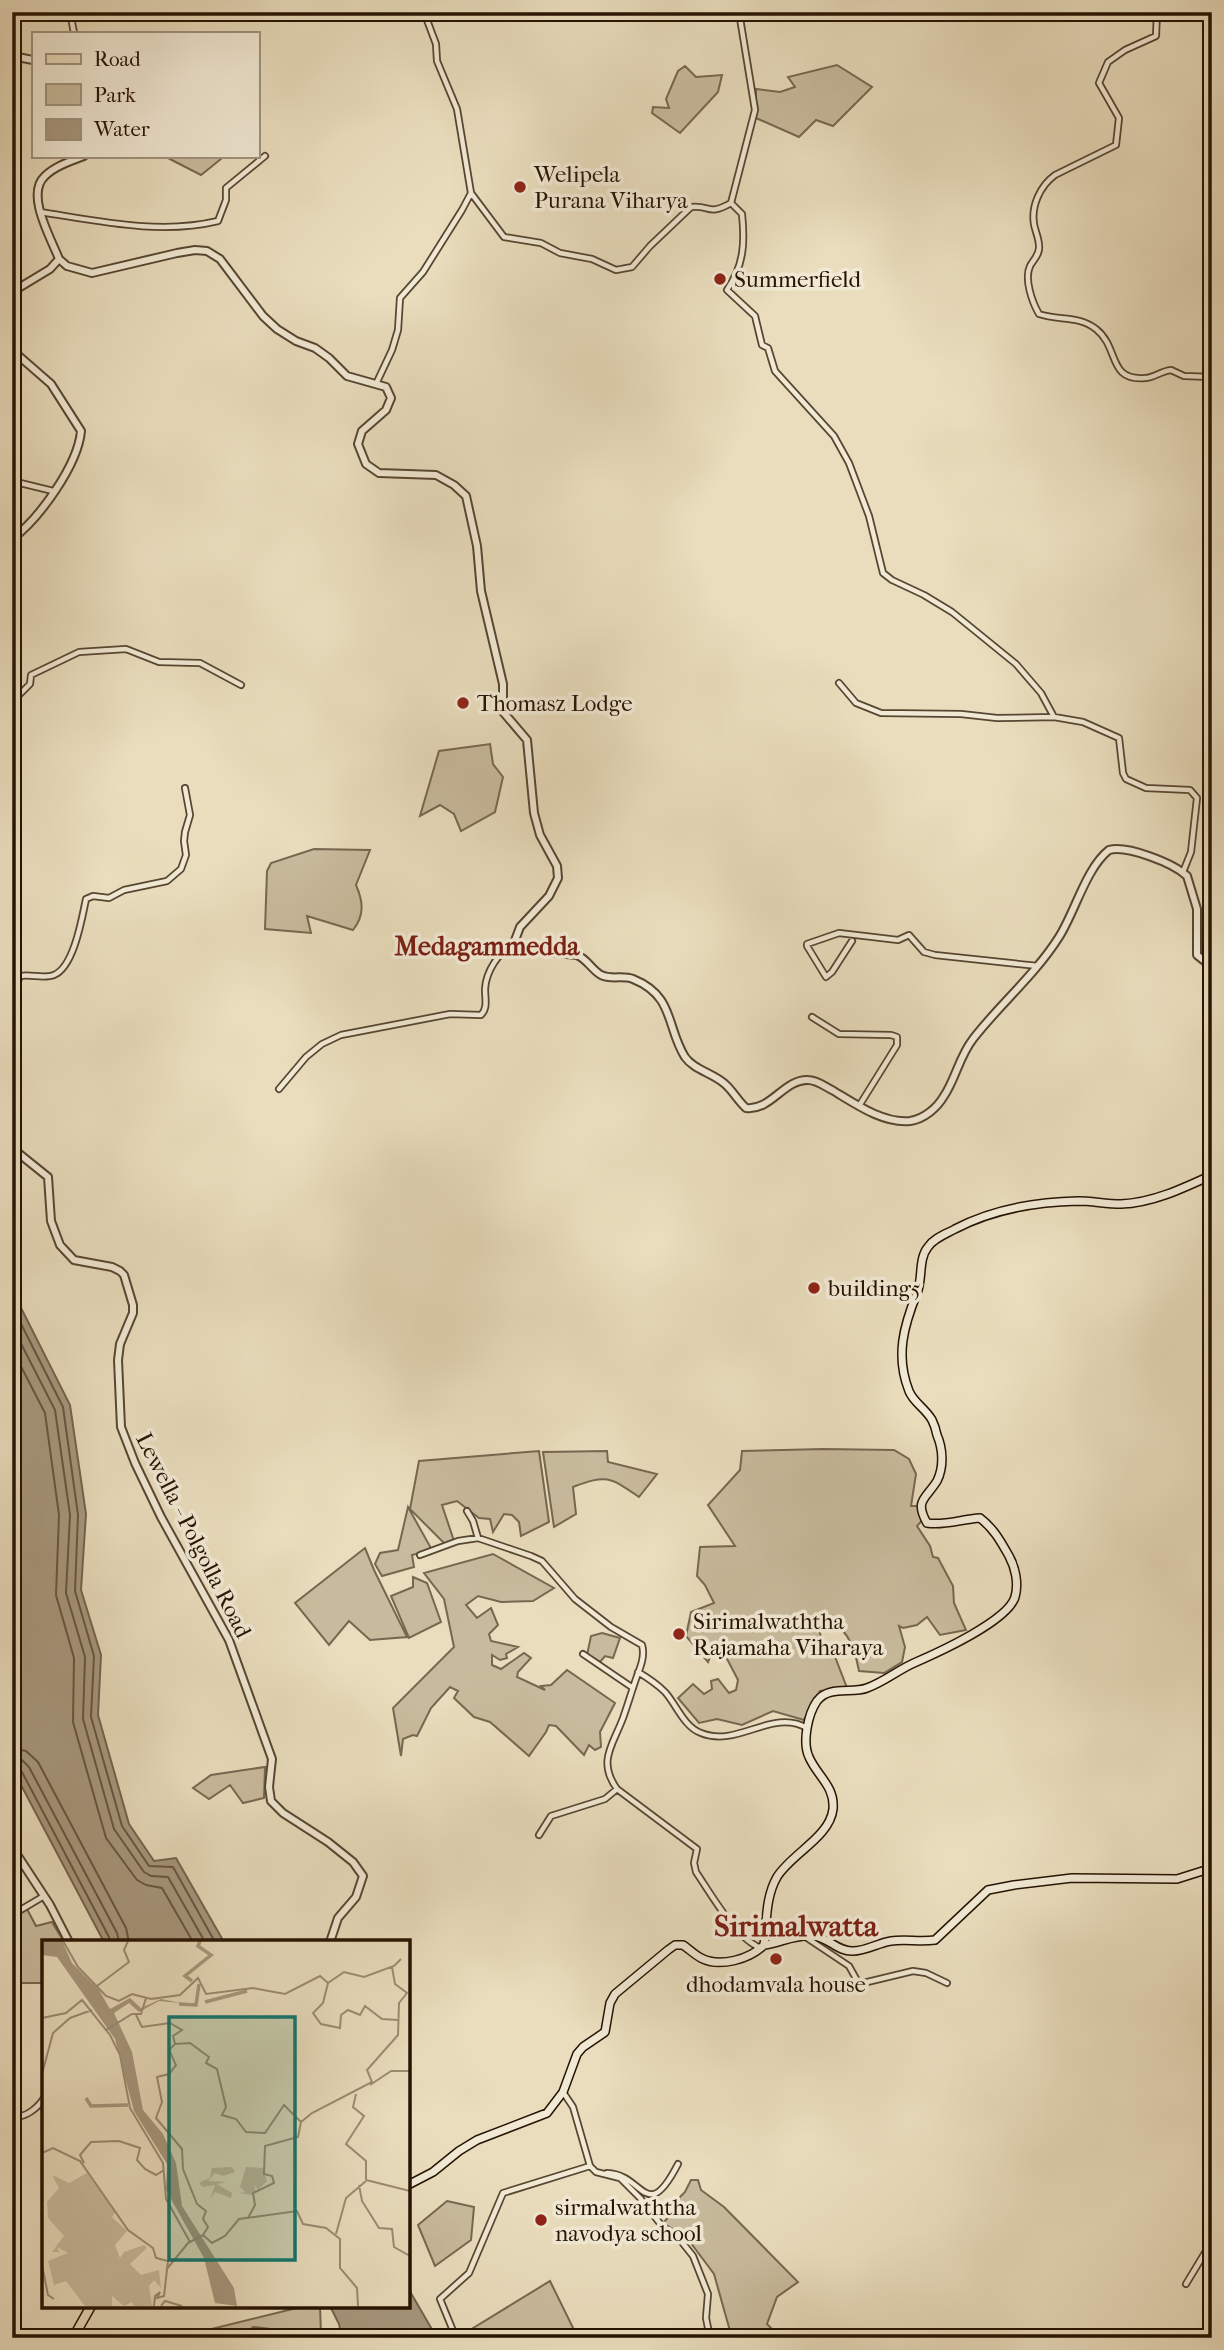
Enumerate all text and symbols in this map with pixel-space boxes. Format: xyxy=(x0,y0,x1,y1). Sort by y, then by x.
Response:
legend xyxy=(32,32,259,158)
text: Road xyxy=(94,47,141,71)
text: Park xyxy=(94,83,136,107)
text: Water xyxy=(93,117,150,141)
place label: Welipela Purana Viharya xyxy=(533,161,688,214)
marker: Welipela Purana Viharya xyxy=(512,179,528,195)
place label: Summerfield xyxy=(734,266,861,293)
marker: Summerfield xyxy=(712,271,728,287)
place label: Thomasz Lodge xyxy=(477,690,633,717)
marker: Thomasz Lodge xyxy=(455,695,471,711)
district label: Medagammedda xyxy=(395,931,580,962)
place label: building5 xyxy=(827,1275,921,1302)
marker: building5 xyxy=(806,1280,822,1296)
street label: Lewella - Polgolla Road xyxy=(130,1428,257,1643)
place label: Sirimalwaththa Rajamaha Viharaya xyxy=(693,1608,884,1661)
marker: Sirimalwaththa Rajamaha Viharaya xyxy=(671,1626,687,1642)
district label: Sirimalwatta xyxy=(714,1909,879,1944)
inset map xyxy=(42,1940,410,2308)
marker: dhodamvala house xyxy=(768,1951,784,1967)
place label: dhodamvala house xyxy=(686,1971,866,1998)
place label: sirmalwaththa navodya school xyxy=(555,2194,703,2247)
marker: sirmalwaththa navodya school xyxy=(533,2212,549,2228)

